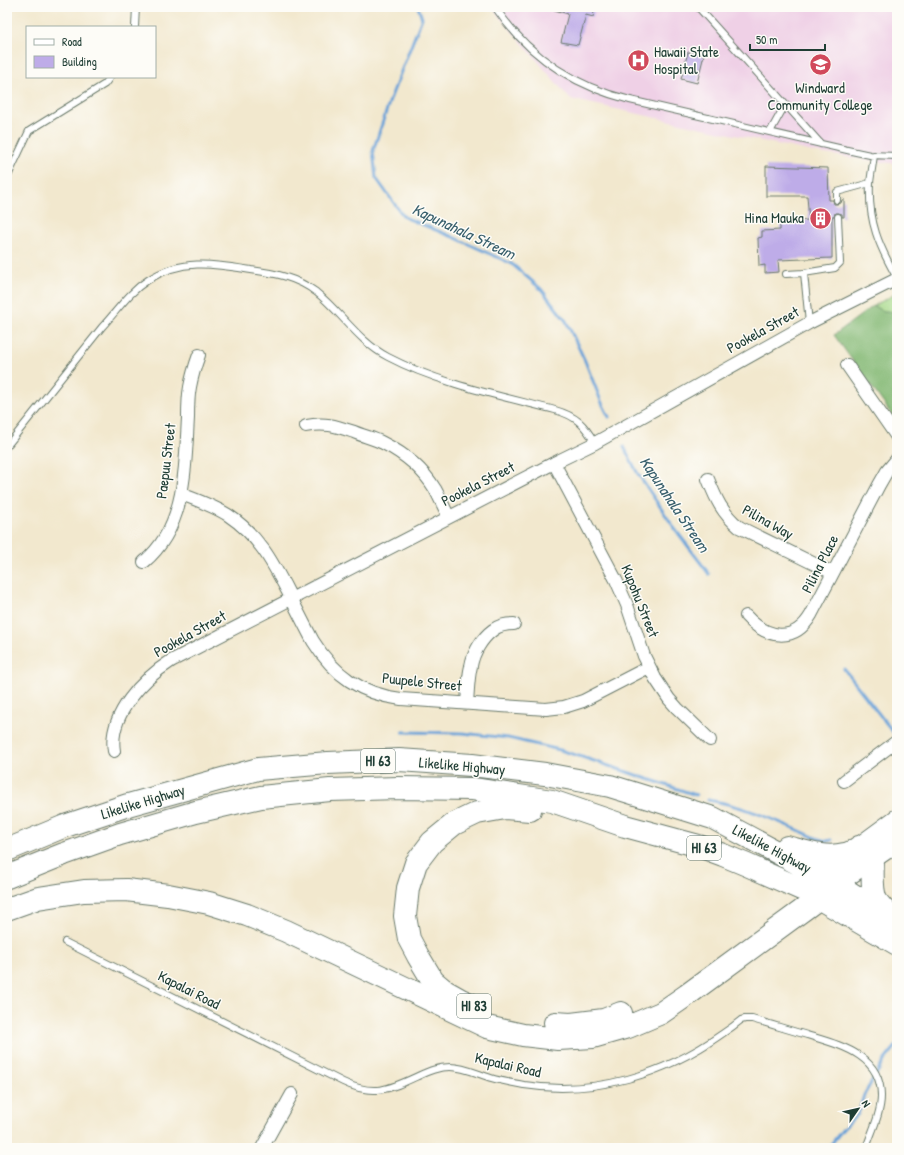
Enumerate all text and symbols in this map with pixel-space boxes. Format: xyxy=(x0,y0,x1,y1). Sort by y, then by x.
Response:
legend xyxy=(26,26,156,78)
scale bar xyxy=(750,26,825,52)
text: 50 m xyxy=(756,31,777,48)
text: Road xyxy=(62,33,82,50)
place label: Hawaii State Hospital xyxy=(654,41,719,79)
hospital icon: Hawaii State Hospital xyxy=(625,48,651,74)
school or university icon: Windward Community College xyxy=(807,52,833,78)
text: Building xyxy=(62,53,97,70)
place label: Windward Community College xyxy=(767,77,873,115)
water label: Kapunahala Stream xyxy=(409,198,520,265)
building icon: Hina Mauka xyxy=(807,205,833,231)
place label: Hina Mauka xyxy=(745,207,804,228)
street label: Pookela Street xyxy=(723,301,803,358)
street label: Paepuu Street xyxy=(150,421,181,500)
water label: Kapunahala Stream xyxy=(635,452,716,557)
street label: Pookela Street xyxy=(437,456,519,511)
street label: Pilina Way xyxy=(739,499,798,544)
street label: Pilina Place xyxy=(796,531,843,597)
street label: Kupohu Street xyxy=(616,561,665,641)
street label: Pookela Street xyxy=(150,605,230,662)
street label: Puupele Street xyxy=(381,667,464,696)
road number: HI 63 xyxy=(361,749,395,773)
street label: Likelike Highway xyxy=(418,751,506,780)
street label: Likelike Highway xyxy=(98,779,187,824)
street label: Likelike Highway xyxy=(729,819,815,878)
road number: HI 63 xyxy=(687,836,721,860)
street label: Kapalai Road xyxy=(154,965,224,1014)
road number: HI 83 xyxy=(457,994,491,1018)
street label: Kapalai Road xyxy=(473,1047,543,1082)
north arrow xyxy=(838,1089,878,1129)
text: N xyxy=(859,1097,874,1110)

